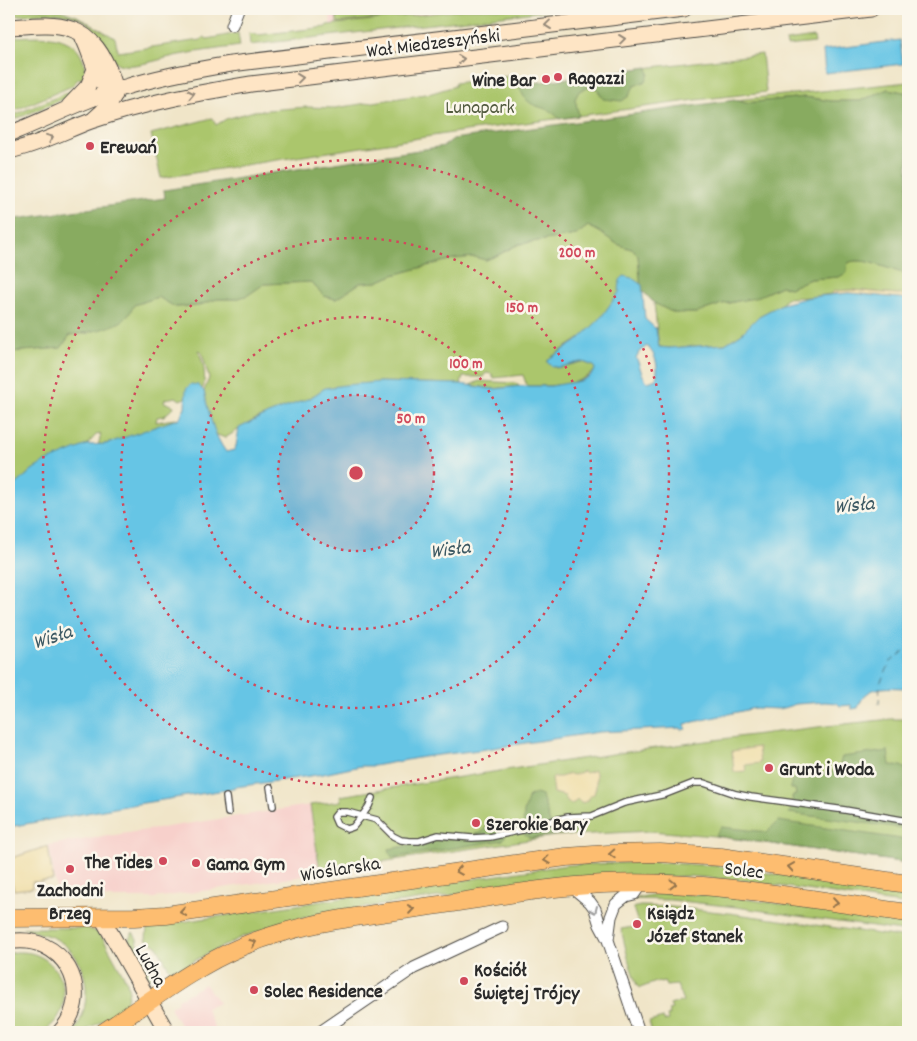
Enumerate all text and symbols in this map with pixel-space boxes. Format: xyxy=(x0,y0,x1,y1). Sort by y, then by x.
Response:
one-way arrow xyxy=(544,19,552,30)
street label: Wał Miedzeszyński xyxy=(365,23,502,67)
one-way arrow xyxy=(618,34,626,45)
one-way arrow xyxy=(457,54,465,65)
place label: Ragazzi xyxy=(568,66,624,94)
place label: Wine Bar xyxy=(472,68,537,96)
marker: Ragazzi xyxy=(552,71,564,83)
marker: Wine Bar xyxy=(540,73,552,85)
one-way arrow xyxy=(295,74,304,84)
one-way arrow xyxy=(186,89,195,100)
park label: Lunapark xyxy=(445,95,515,123)
one-way arrow xyxy=(45,134,54,144)
place label: Erewań xyxy=(100,135,157,163)
marker: Erewań xyxy=(84,140,96,152)
text: 200 m xyxy=(559,243,595,265)
text: 150 m xyxy=(506,298,538,320)
text: 100 m xyxy=(449,354,483,376)
text: 50 m xyxy=(397,409,425,431)
centre of rings xyxy=(347,464,365,482)
water label: Wisła xyxy=(833,490,877,524)
water label: Wisła xyxy=(429,534,473,568)
water label: Wisła xyxy=(29,618,78,659)
place label: Grunt i Woda xyxy=(779,757,874,785)
marker: Grunt i Woda xyxy=(763,762,775,774)
place label: Szerokie Bary xyxy=(486,812,588,840)
marker: Szerokie Bary xyxy=(470,817,482,829)
one-way arrow xyxy=(607,849,615,860)
place label: The Tides xyxy=(84,850,153,878)
street label: Wioślarska xyxy=(299,851,383,891)
place label: Gama Gym xyxy=(206,852,285,880)
one-way arrow xyxy=(543,854,551,865)
marker: The Tides xyxy=(157,855,169,867)
street label: Solec xyxy=(722,856,765,888)
marker: Gama Gym xyxy=(190,857,202,869)
one-way arrow xyxy=(786,862,794,873)
marker: Zachodni Brzeg xyxy=(64,863,76,875)
one-way arrow xyxy=(455,866,464,876)
place label: Zachodni Brzeg xyxy=(37,878,104,929)
one-way arrow xyxy=(670,879,678,889)
one-way arrow xyxy=(831,897,839,908)
place label: Ksiądz Józef Stanek xyxy=(647,901,743,952)
one-way arrow xyxy=(408,904,416,915)
one-way arrow xyxy=(588,905,599,914)
one-way arrow xyxy=(179,907,187,917)
marker: Ksiądz Józef Stanek xyxy=(631,918,643,930)
one-way arrow xyxy=(248,938,257,949)
street label: Ludna xyxy=(126,940,173,993)
place label: Kościół Świętej Trójcy xyxy=(474,958,580,1009)
marker: Kościół Świętej Trójcy xyxy=(458,975,470,987)
place label: Solec Residence xyxy=(264,979,383,1007)
marker: Solec Residence xyxy=(248,984,260,996)

